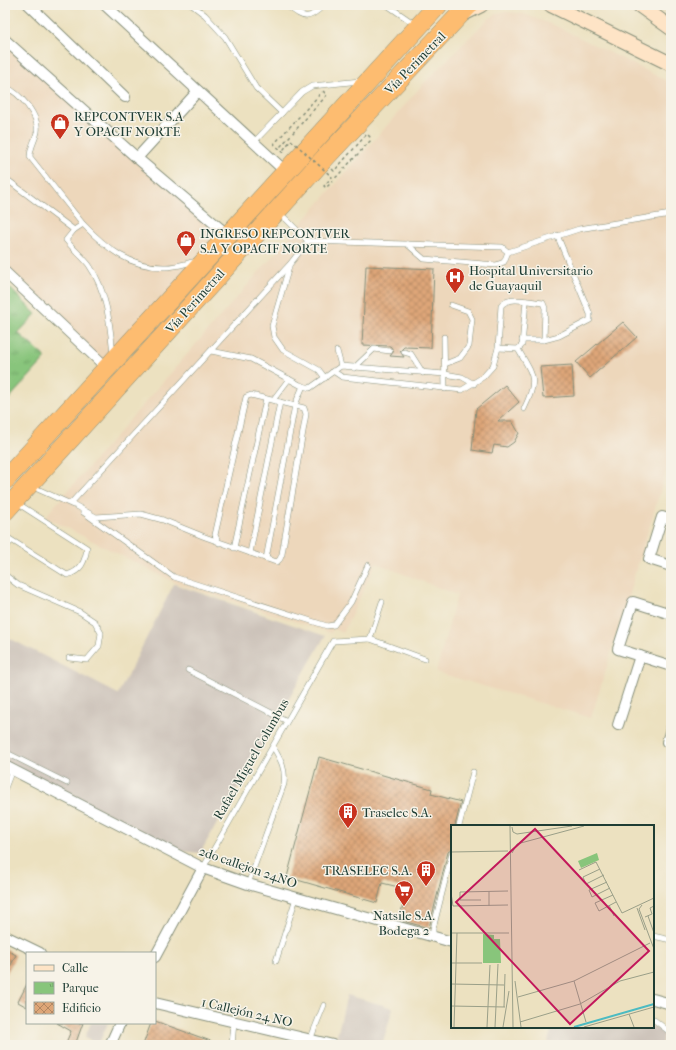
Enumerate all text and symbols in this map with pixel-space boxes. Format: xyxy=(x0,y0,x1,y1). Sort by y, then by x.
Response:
street label: Vía Perimetral xyxy=(381,28,449,98)
place label: REPCONTVER S.A Y OPACIF NORTE xyxy=(73,109,184,139)
shop icon: REPCONTVER S.A Y OPACIF NORTE xyxy=(49,112,71,140)
place label: INGRESO REPCONTVER S.A Y OPACIF NORTE xyxy=(200,226,350,256)
shop icon: INGRESO REPCONTVER S.A Y OPACIF NORTE xyxy=(175,229,197,257)
place label: Hospital Universitario de Guayaquil xyxy=(469,263,593,293)
street label: Vía Perimetral xyxy=(162,266,228,337)
hospital icon: Hospital Universitario de Guayaquil xyxy=(444,266,466,294)
street label: Rafael Miguel Columbus xyxy=(210,696,292,822)
building icon: Traselec S.A. xyxy=(337,801,359,829)
place label: Traselec S.A. xyxy=(362,805,432,820)
inset map xyxy=(451,825,654,1028)
street label: 2do callejon 24NO xyxy=(197,843,299,891)
building icon: TRASELEC S.A. xyxy=(415,859,437,887)
place label: TRASELEC S.A. xyxy=(323,863,412,878)
supermarket icon: Natsile S.A. Bodega 2 xyxy=(393,879,415,907)
place label: Natsile S.A. Bodega 2 xyxy=(373,908,435,938)
legend xyxy=(26,952,156,1024)
text: Calle xyxy=(62,961,88,975)
text: Parque xyxy=(62,981,99,995)
street label: 1 Callejón 24 NO xyxy=(200,994,294,1030)
text: Edificio xyxy=(62,1001,101,1015)

